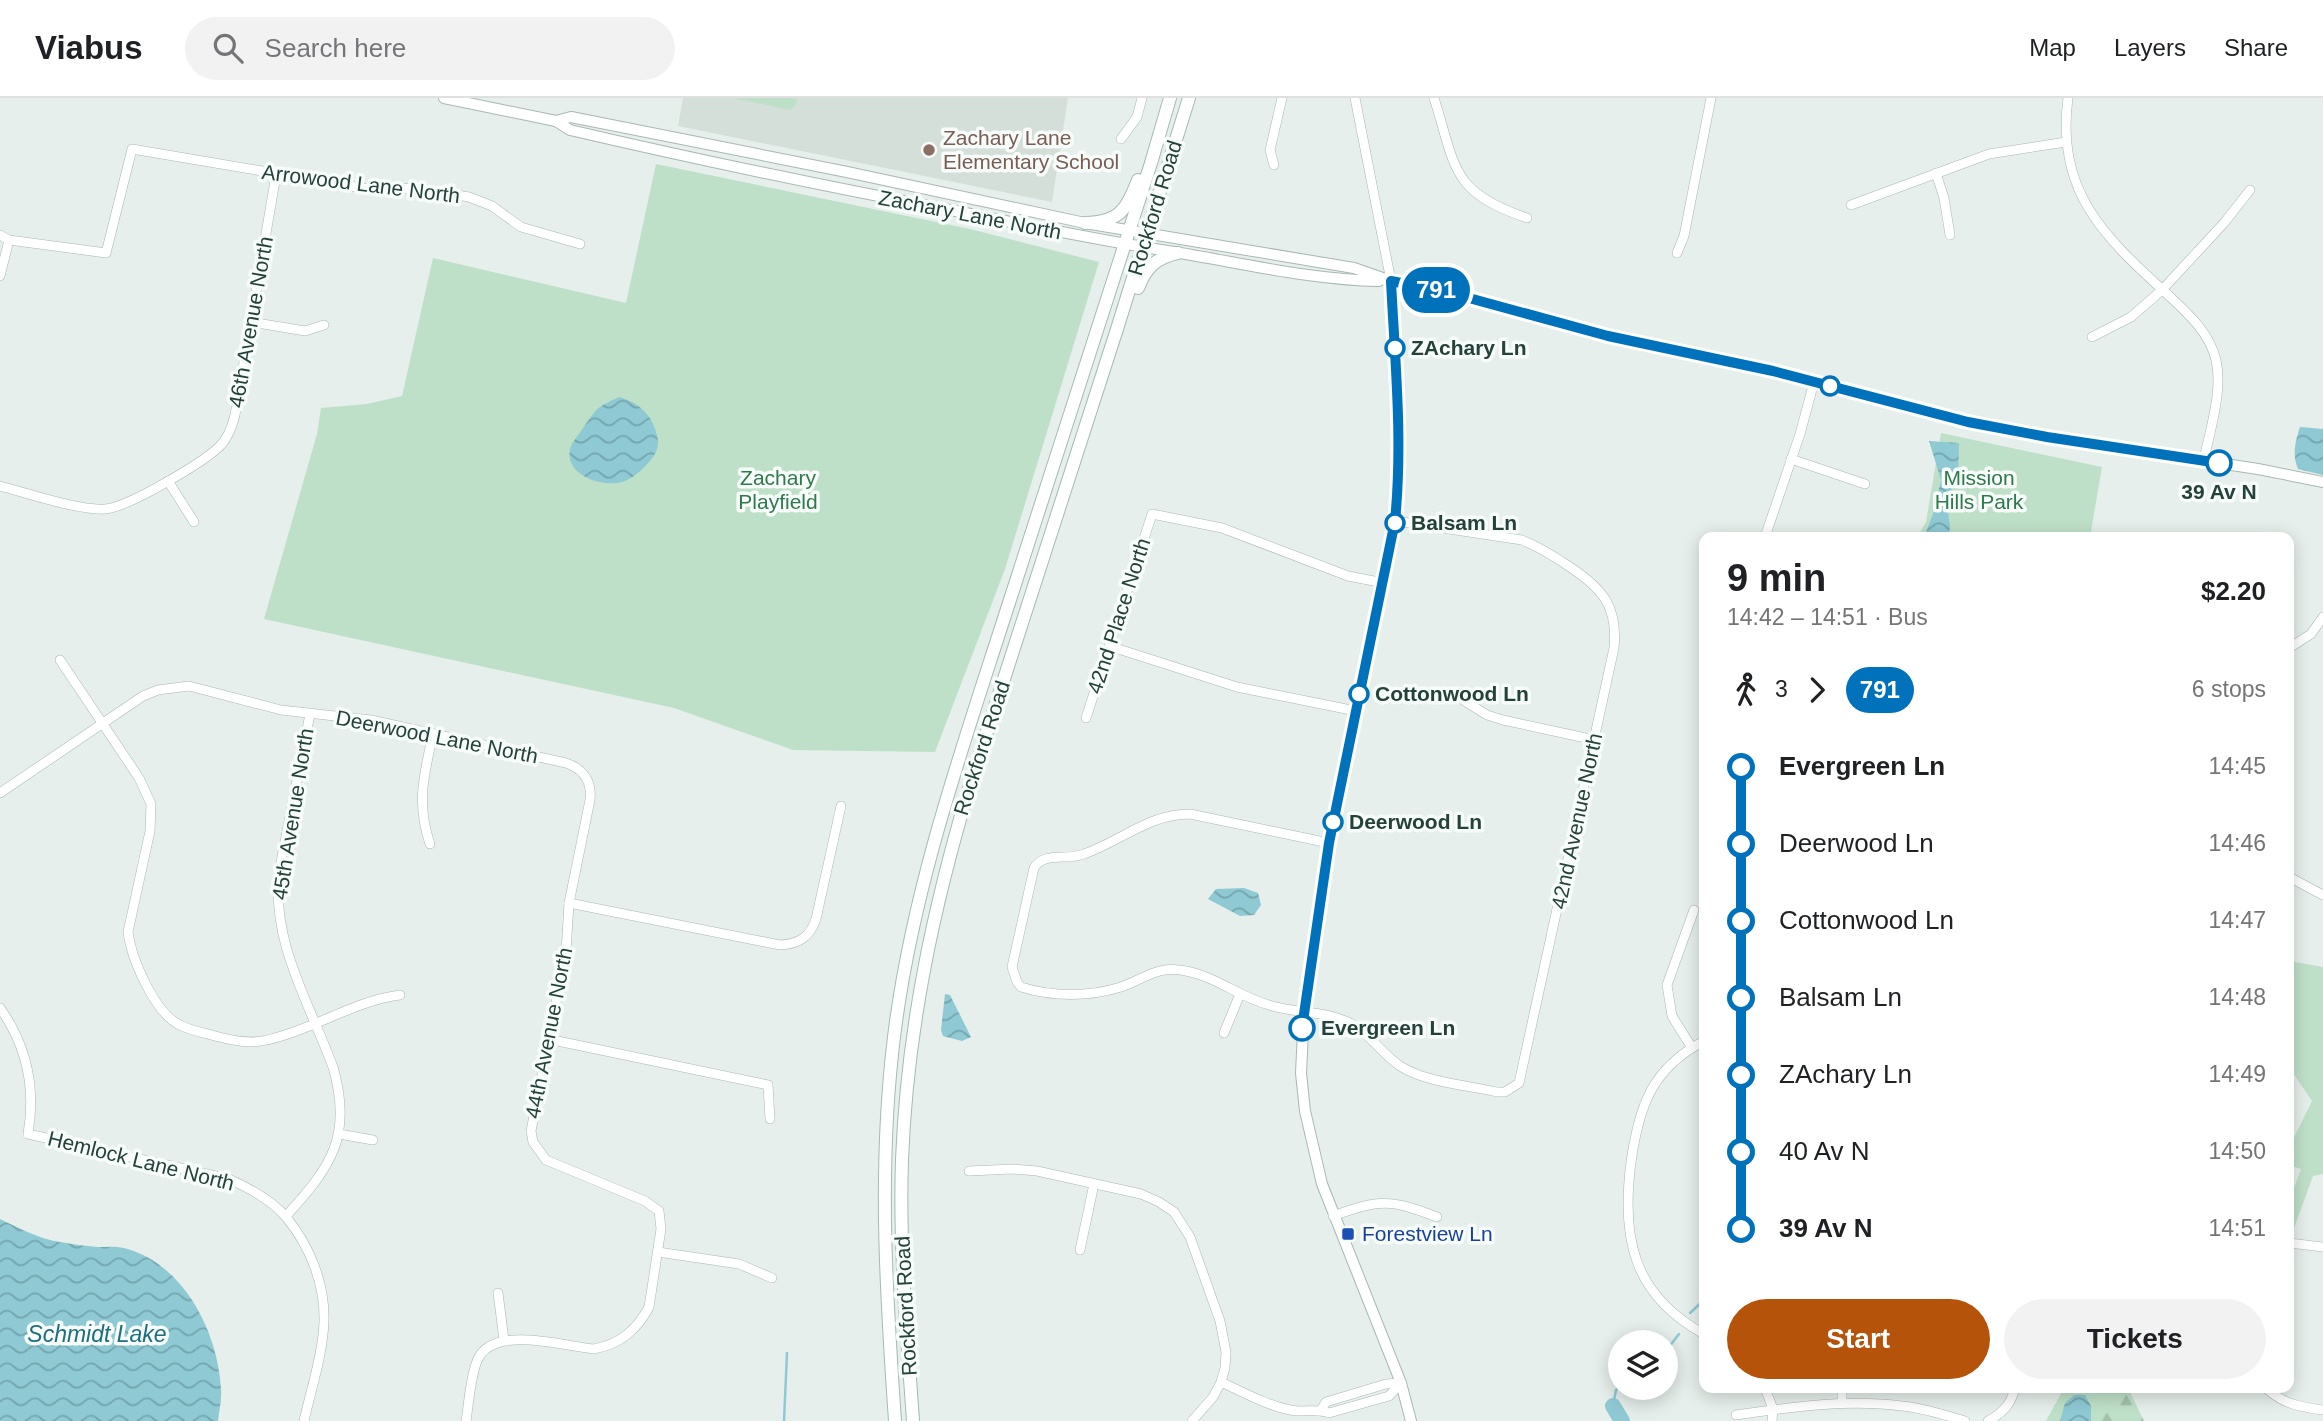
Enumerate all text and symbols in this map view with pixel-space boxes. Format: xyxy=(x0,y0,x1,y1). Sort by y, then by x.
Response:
search box xyxy=(185,17,675,80)
text: Viabus xyxy=(35,29,143,66)
icon: search xyxy=(209,29,247,67)
text: Search here xyxy=(265,33,406,63)
text: Map xyxy=(2029,34,2076,61)
text: Layers xyxy=(2114,34,2186,61)
text: Share xyxy=(2224,34,2288,61)
place label: Zachary Lane Elementary School xyxy=(943,126,1119,173)
street label: Rockford Road xyxy=(1123,138,1186,278)
marker: Zachary Lane Elementary School xyxy=(921,142,937,158)
street label: Arrowood Lane North xyxy=(261,160,462,207)
street label: Zachary Lane North xyxy=(877,186,1063,244)
street label: 46th Avenue North xyxy=(224,234,277,409)
line badge: 791 xyxy=(1396,267,1476,313)
text: 791 xyxy=(1416,276,1456,303)
place label: ZAchary Ln xyxy=(1411,336,1527,359)
marker: ZAchary Ln xyxy=(1385,338,1405,358)
unlabelled marker xyxy=(1820,376,1840,396)
marker: 39 Av N xyxy=(2206,450,2232,476)
park label: Zachary Playfield xyxy=(738,466,818,513)
park label: Mission Hills Park xyxy=(1935,466,2024,513)
place label: 39 Av N xyxy=(2181,480,2257,503)
place label: Balsam Ln xyxy=(1411,511,1517,534)
marker: Balsam Ln xyxy=(1385,513,1405,533)
street label: 42nd Place North xyxy=(1083,535,1155,697)
text: 9 min xyxy=(1727,557,1826,599)
text: $2.20 xyxy=(2201,576,2266,606)
text: 14:42 – 14:51 · Bus xyxy=(1727,604,1928,630)
icon: walk xyxy=(1727,671,1765,709)
icon: forward xyxy=(1798,671,1836,709)
text: 3 xyxy=(1775,676,1788,702)
text: 791 xyxy=(1860,676,1900,703)
text: 6 stops xyxy=(2192,676,2266,702)
street label: Rockford Road xyxy=(949,678,1014,818)
place label: Cottonwood Ln xyxy=(1375,682,1529,705)
marker: Cottonwood Ln xyxy=(1349,684,1369,704)
street label: Deerwood Lane North xyxy=(334,706,540,767)
street label: 45th Avenue North xyxy=(268,726,317,901)
street label: 42nd Avenue North xyxy=(1547,731,1606,911)
text: Evergreen Ln xyxy=(1779,751,1945,781)
text: 14:45 xyxy=(2208,753,2266,779)
place label: Deerwood Ln xyxy=(1349,810,1482,833)
marker: Deerwood Ln xyxy=(1323,812,1343,832)
text: Deerwood Ln xyxy=(1779,828,1934,858)
text: 14:46 xyxy=(2208,830,2266,856)
text: Cottonwood Ln xyxy=(1779,905,1954,935)
text: 14:47 xyxy=(2208,907,2266,933)
street label: 44th Avenue North xyxy=(521,946,576,1120)
text: Balsam Ln xyxy=(1779,982,1902,1012)
text: 14:48 xyxy=(2208,984,2266,1010)
marker: Evergreen Ln xyxy=(1289,1015,1315,1041)
place label: Evergreen Ln xyxy=(1321,1016,1455,1039)
text: ZAchary Ln xyxy=(1779,1059,1912,1089)
text: 14:49 xyxy=(2208,1061,2266,1087)
street label: Hemlock Lane North xyxy=(45,1126,237,1195)
text: 40 Av N xyxy=(1779,1136,1870,1166)
text: 14:50 xyxy=(2208,1138,2266,1164)
text: 39 Av N xyxy=(1779,1213,1872,1243)
text: 14:51 xyxy=(2208,1215,2266,1241)
place label: Forestview Ln xyxy=(1362,1222,1493,1245)
marker: Forestview Ln xyxy=(1340,1226,1356,1242)
street label: Rockford Road xyxy=(890,1235,921,1377)
button: Start xyxy=(1727,1299,1990,1379)
button: Tickets xyxy=(2004,1299,2266,1379)
water label: Schmidt Lake xyxy=(27,1321,167,1347)
map controls xyxy=(1608,1330,1678,1400)
button: layers xyxy=(1608,1330,1678,1400)

